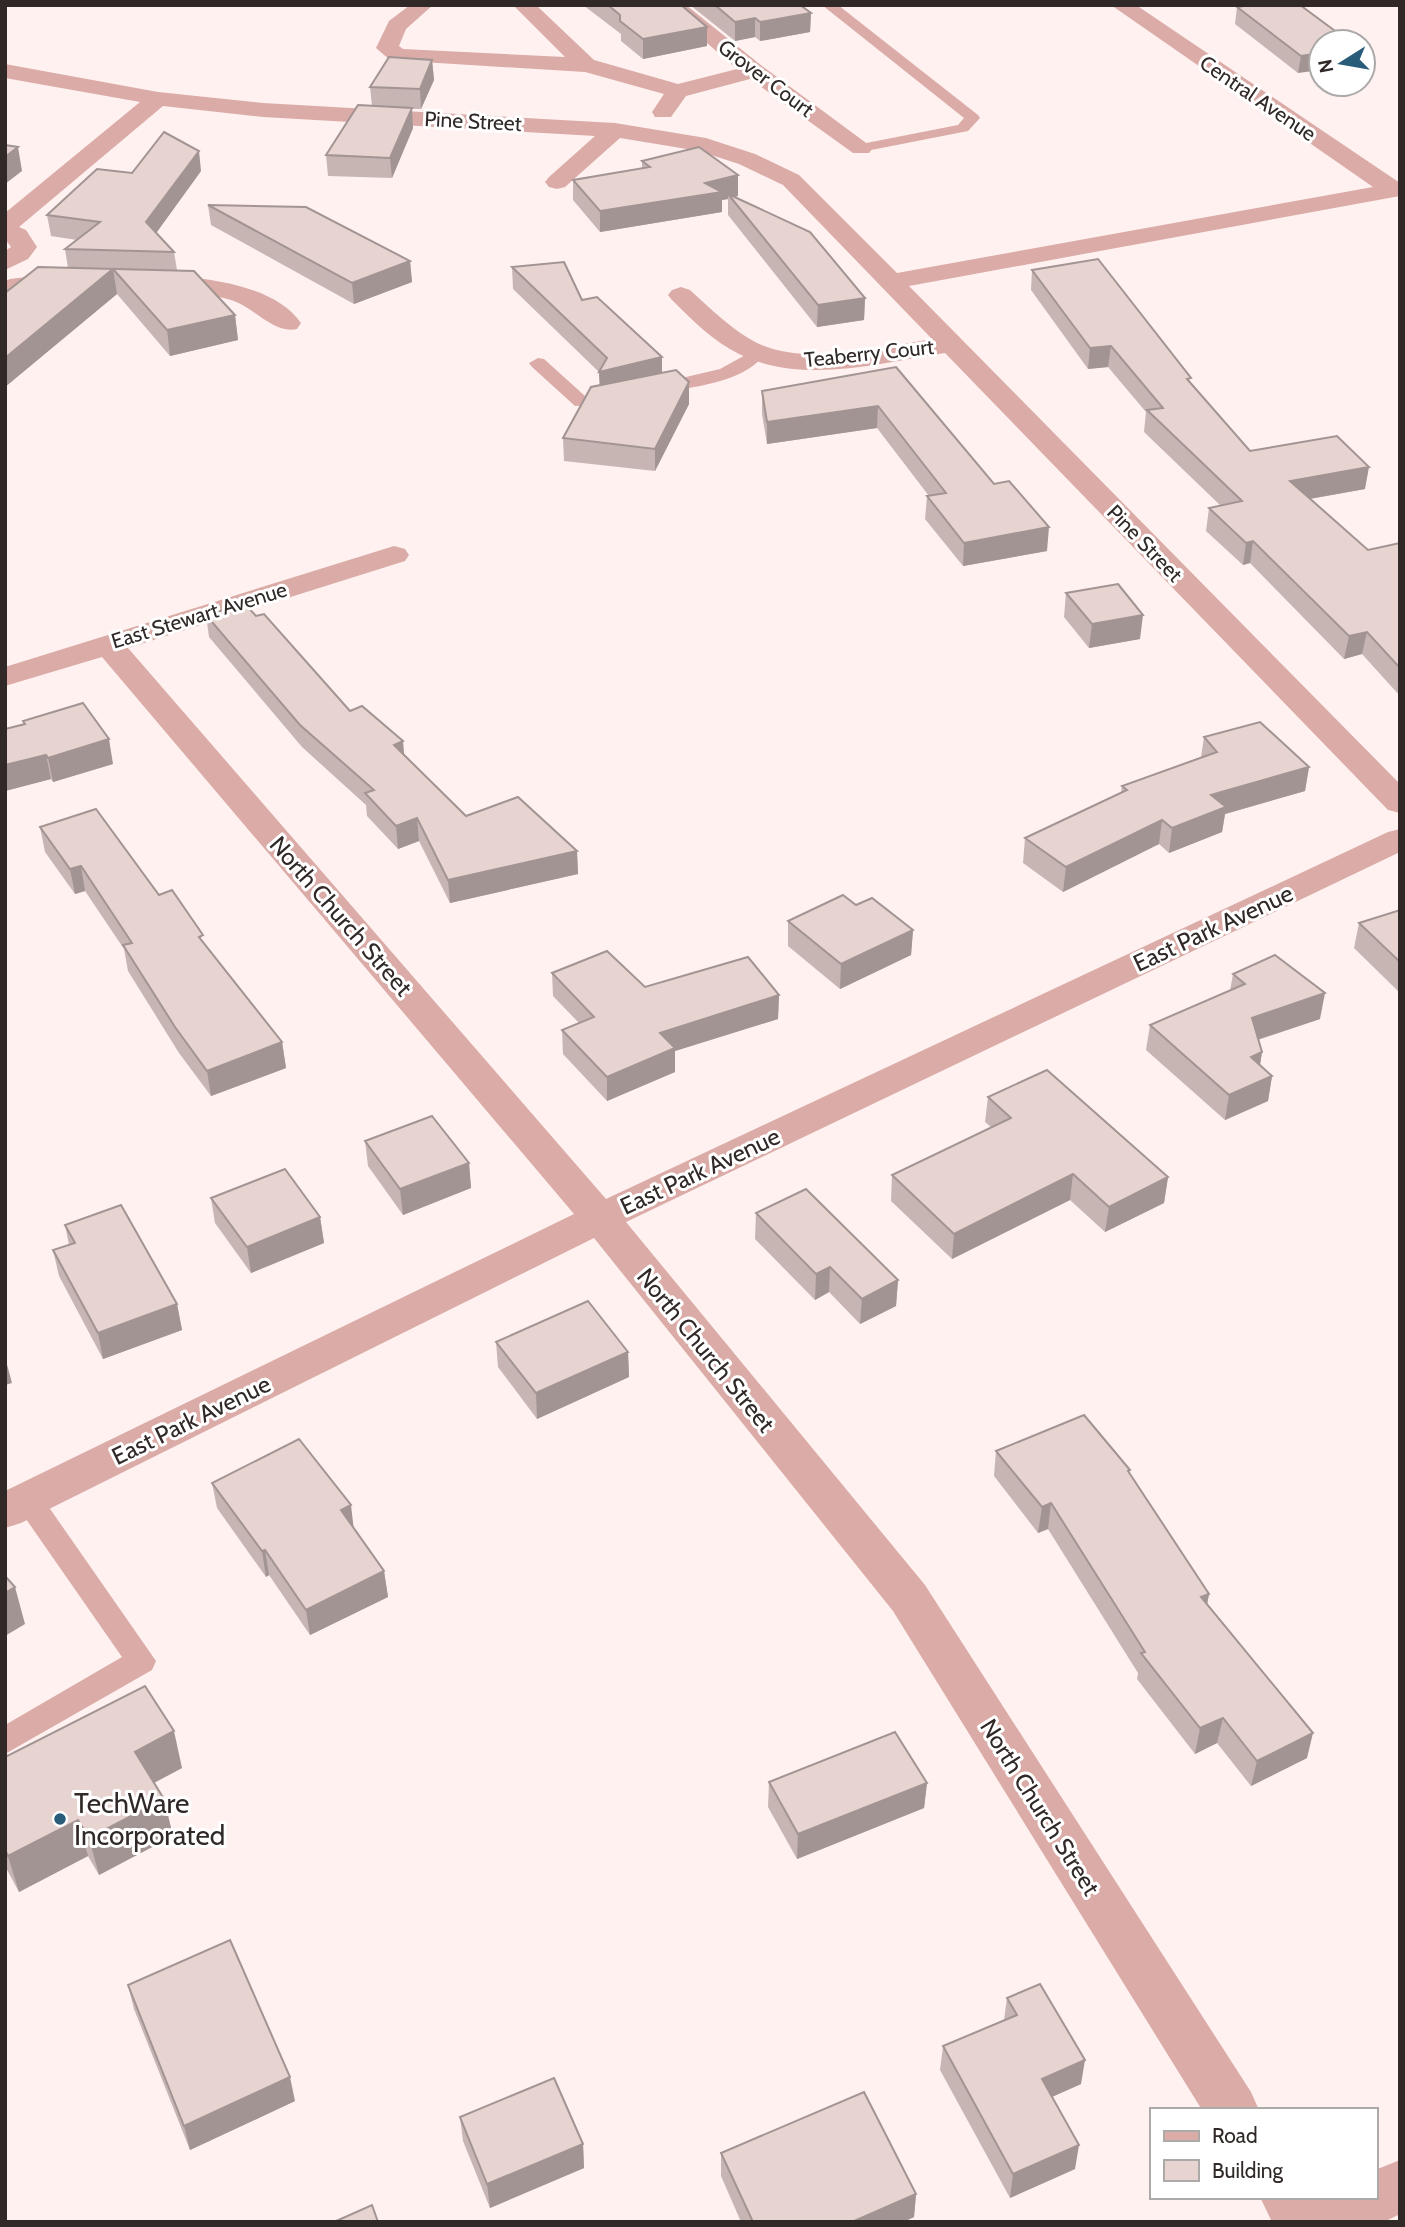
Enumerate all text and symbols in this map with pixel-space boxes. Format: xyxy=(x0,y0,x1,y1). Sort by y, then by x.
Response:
north arrow xyxy=(1307,28,1377,98)
street label: Grover Court xyxy=(713,34,819,122)
street label: Central Avenue xyxy=(1195,50,1321,146)
text: N xyxy=(1313,57,1338,75)
street label: Pine Street xyxy=(424,106,522,136)
street label: Teaberry Court xyxy=(803,334,935,372)
street label: Pine Street xyxy=(1102,499,1188,587)
street label: East Stewart Avenue xyxy=(108,576,290,654)
street label: North Church Street xyxy=(264,830,418,1002)
street label: East Park Avenue xyxy=(1128,878,1298,978)
street label: East Park Avenue xyxy=(615,1121,785,1221)
street label: North Church Street xyxy=(631,1262,781,1438)
street label: East Park Avenue xyxy=(107,1369,275,1471)
street label: North Church Street xyxy=(974,1713,1106,1901)
place label: TechWare Incorporated xyxy=(74,1786,225,1852)
marker: TechWare Incorporated xyxy=(52,1811,68,1827)
legend xyxy=(1150,2108,1377,2199)
text: Road xyxy=(1212,2123,1258,2148)
text: Building xyxy=(1212,2158,1284,2183)

